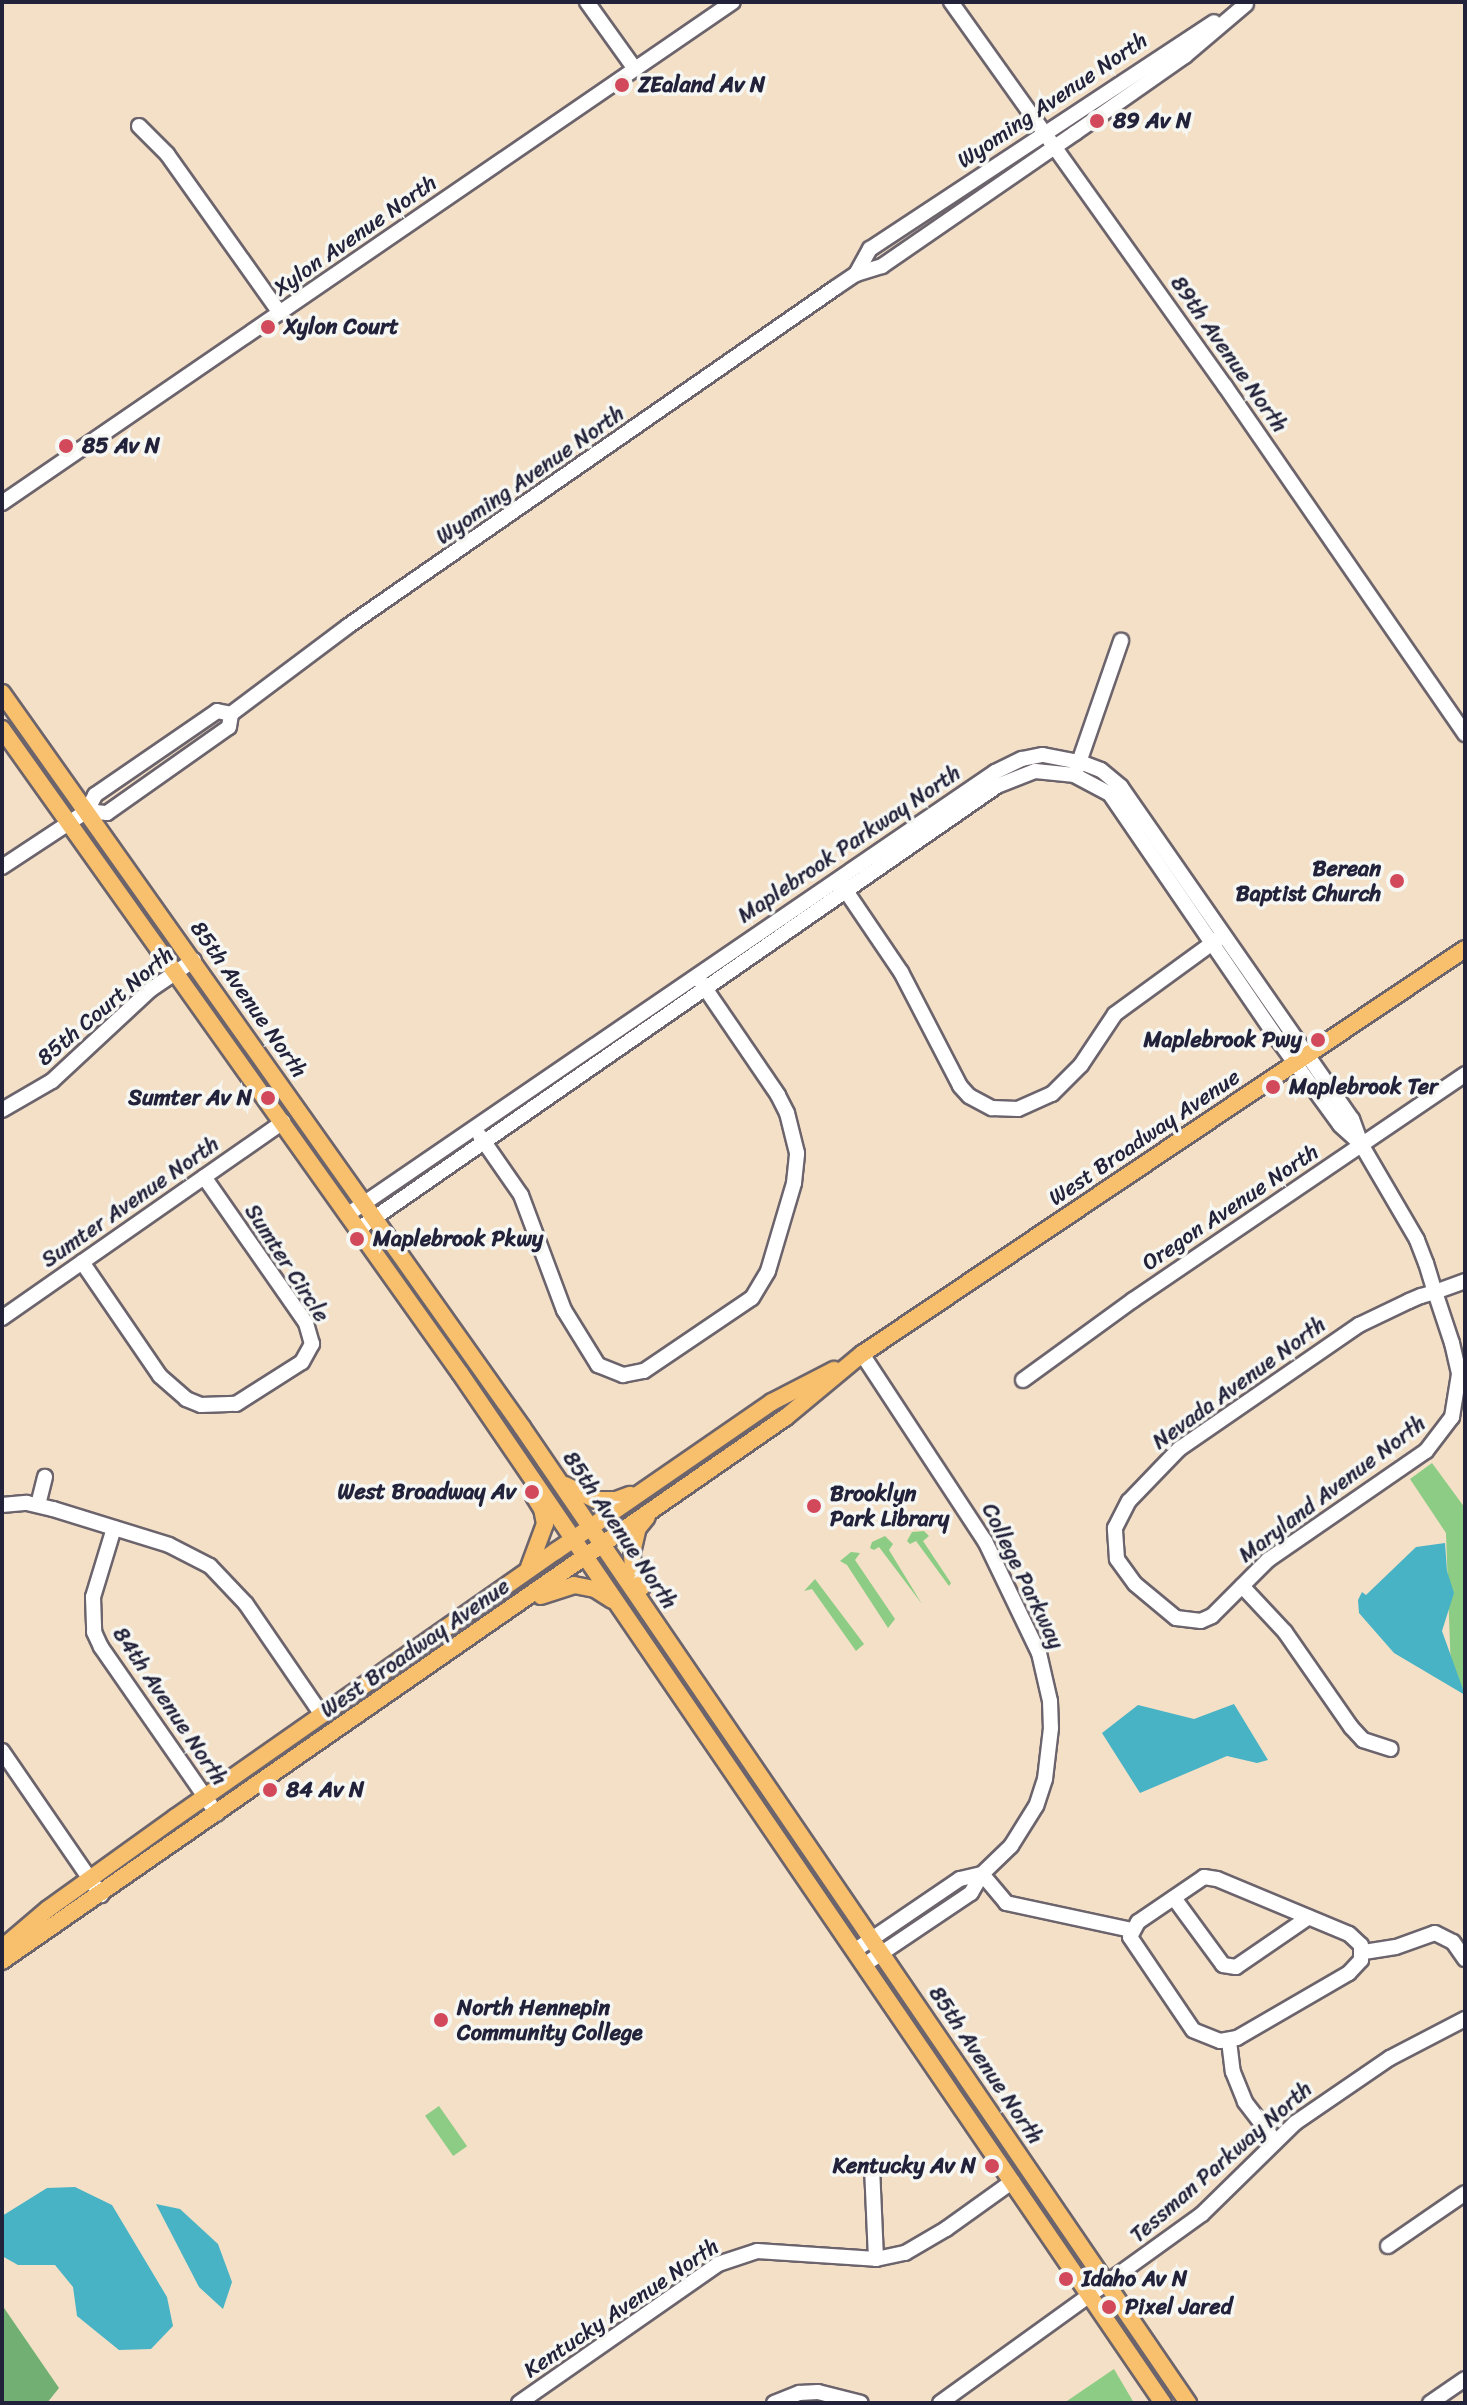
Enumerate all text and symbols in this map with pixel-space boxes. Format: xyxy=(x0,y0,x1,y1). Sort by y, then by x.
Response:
street label: Wyoming Avenue North xyxy=(952,26,1152,174)
place label: ZEaland Av N xyxy=(638,72,765,98)
marker: ZEaland Av N xyxy=(613,76,631,94)
place label: 89 Av N xyxy=(1113,108,1191,134)
marker: 89 Av N xyxy=(1088,112,1106,130)
street label: Xylon Avenue North xyxy=(269,169,441,301)
street label: 89th Avenue North xyxy=(1165,270,1293,438)
place label: Xylon Court xyxy=(284,314,399,340)
marker: Xylon Court xyxy=(259,318,277,336)
street label: Wyoming Avenue North xyxy=(431,400,629,550)
place label: 85 Av N xyxy=(82,433,160,459)
marker: 85 Av N xyxy=(57,437,75,455)
street label: Maplebrook Parkway North xyxy=(732,759,966,929)
place label: Berean Baptist Church xyxy=(1236,855,1381,906)
marker: Berean Baptist Church xyxy=(1388,872,1406,890)
street label: 85th Avenue North xyxy=(185,915,313,1083)
street label: 85th Court North xyxy=(31,941,179,1071)
place label: Maplebrook Pwy xyxy=(1144,1027,1302,1053)
marker: Maplebrook Pwy xyxy=(1309,1031,1327,1049)
street label: West Broadway Avenue xyxy=(1044,1063,1244,1211)
place label: Maplebrook Ter xyxy=(1289,1074,1438,1100)
marker: Maplebrook Ter xyxy=(1264,1078,1282,1096)
place label: Sumter Av N xyxy=(128,1085,252,1111)
marker: Sumter Av N xyxy=(259,1089,277,1107)
street label: Sumter Avenue North xyxy=(36,1131,224,1273)
street label: Oregon Avenue North xyxy=(1137,1138,1323,1276)
street label: Sumter Circle xyxy=(239,1199,335,1327)
place label: Maplebrook Pkwy xyxy=(373,1226,543,1252)
marker: Maplebrook Pkwy xyxy=(348,1230,366,1248)
street label: Nevada Avenue North xyxy=(1147,1311,1331,1455)
street label: Maryland Avenue North xyxy=(1233,1410,1431,1568)
street label: 85th Avenue North xyxy=(557,1445,683,1615)
place label: West Broadway Av xyxy=(338,1479,516,1505)
place label: Brooklyn Park Library xyxy=(830,1480,950,1532)
marker: West Broadway Av xyxy=(523,1483,541,1501)
marker: Brooklyn Park Library xyxy=(805,1497,823,1515)
street label: College Parkway xyxy=(976,1499,1070,1653)
street label: West Broadway Avenue xyxy=(316,1573,514,1723)
street label: 84th Avenue North xyxy=(107,1621,233,1791)
place label: 84 Av N xyxy=(286,1777,364,1803)
marker: 84 Av N xyxy=(261,1781,279,1799)
street label: 85th Avenue North xyxy=(923,1980,1049,2150)
place label: North Hennepin Community College xyxy=(457,1994,643,2046)
marker: North Hennepin Community College xyxy=(432,2011,450,2029)
street label: Tessman Parkway North xyxy=(1125,2076,1317,2248)
place label: Kentucky Av N xyxy=(833,2153,976,2179)
marker: Kentucky Av N xyxy=(983,2157,1001,2175)
street label: Kentucky Avenue North xyxy=(518,2233,724,2383)
place label: Idaho Av N xyxy=(1082,2266,1187,2292)
marker: Idaho Av N xyxy=(1057,2270,1075,2288)
place label: Pixel Jared xyxy=(1125,2294,1232,2320)
marker: Pixel Jared xyxy=(1100,2298,1118,2316)

